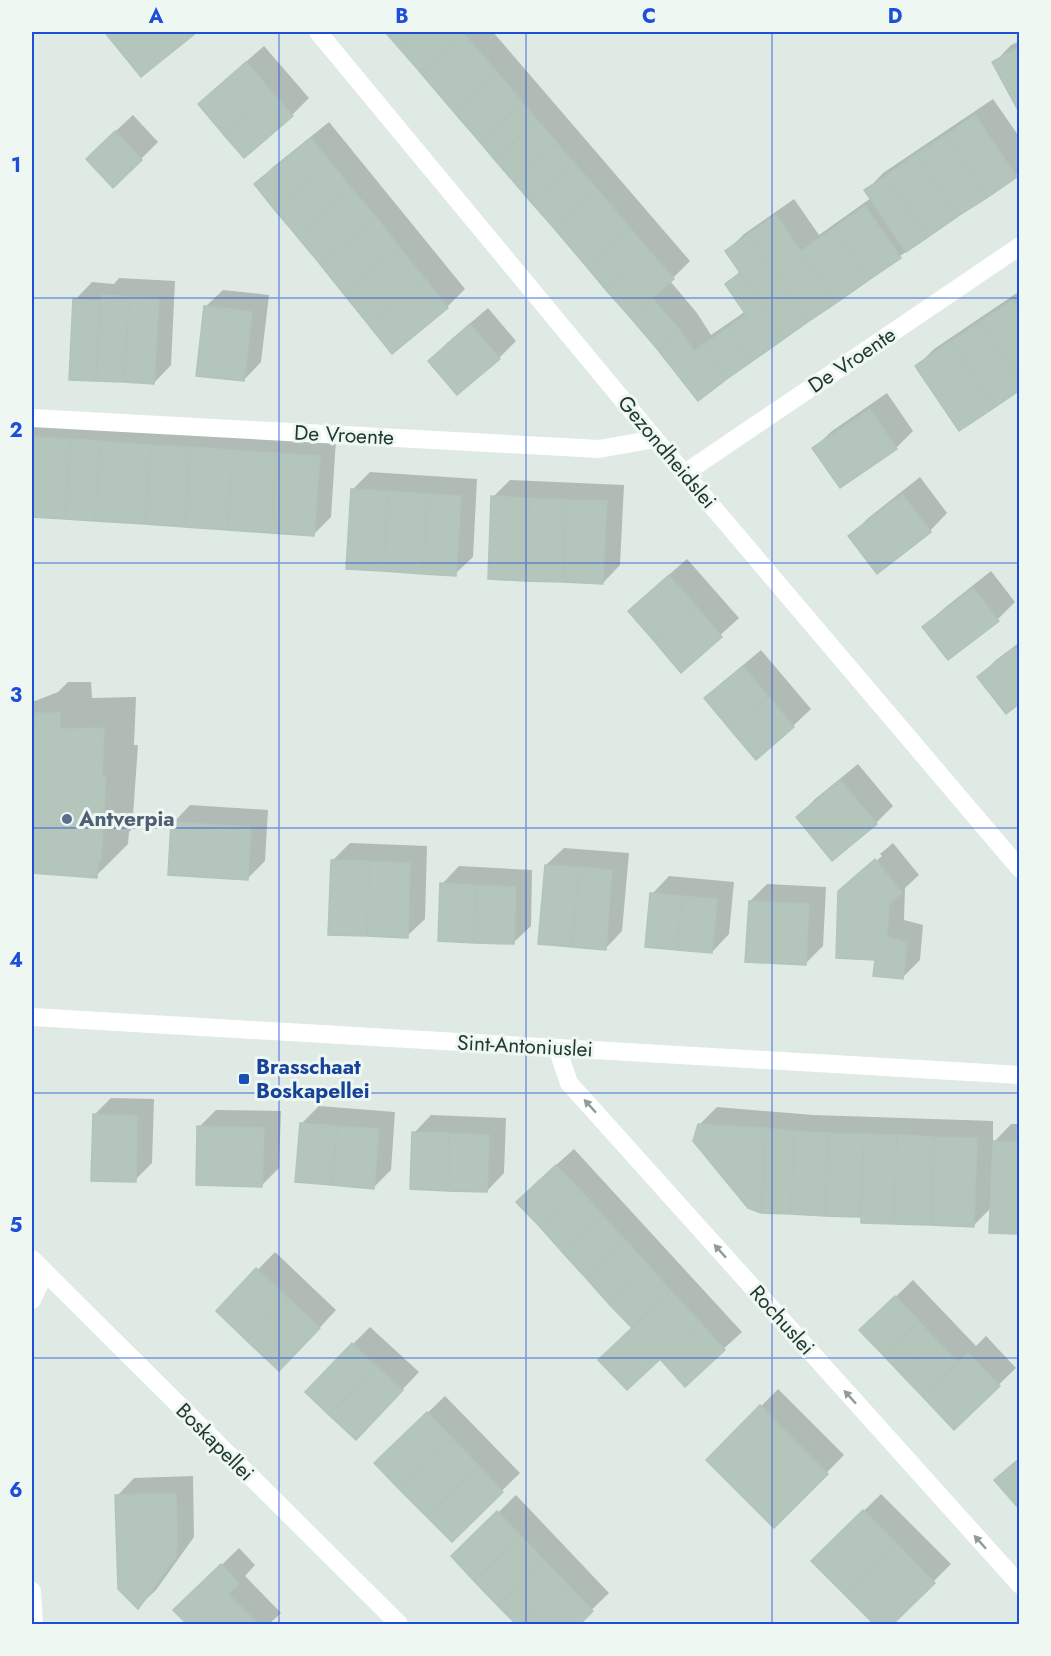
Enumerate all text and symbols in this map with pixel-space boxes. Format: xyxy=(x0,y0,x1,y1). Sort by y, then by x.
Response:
text: A xyxy=(148,2,164,31)
text: B xyxy=(395,2,409,31)
text: C xyxy=(642,2,656,31)
text: D xyxy=(888,2,902,31)
text: 1 xyxy=(11,151,21,180)
street label: De Vroente xyxy=(802,320,902,400)
street label: Gezondheidslei xyxy=(611,389,723,515)
text: 2 xyxy=(9,416,23,445)
street label: De Vroente xyxy=(293,417,395,453)
text: 3 xyxy=(10,681,22,710)
place label: Antverpia xyxy=(78,804,175,834)
marker: Antverpia xyxy=(60,812,74,826)
text: 4 xyxy=(9,946,23,975)
street label: Sint-Antoniuslei xyxy=(456,1027,594,1065)
place label: Brasschaat Boskapellei xyxy=(256,1052,370,1106)
marker: Brasschaat Boskapellei xyxy=(237,1072,251,1086)
one-way arrow xyxy=(584,1099,597,1114)
text: 5 xyxy=(10,1211,23,1240)
one-way arrow xyxy=(713,1244,727,1259)
street label: Rochuslei xyxy=(742,1278,822,1362)
one-way arrow xyxy=(843,1389,857,1404)
street label: Boskapellei xyxy=(169,1396,261,1488)
text: 6 xyxy=(9,1476,23,1505)
one-way arrow xyxy=(974,1535,987,1550)

